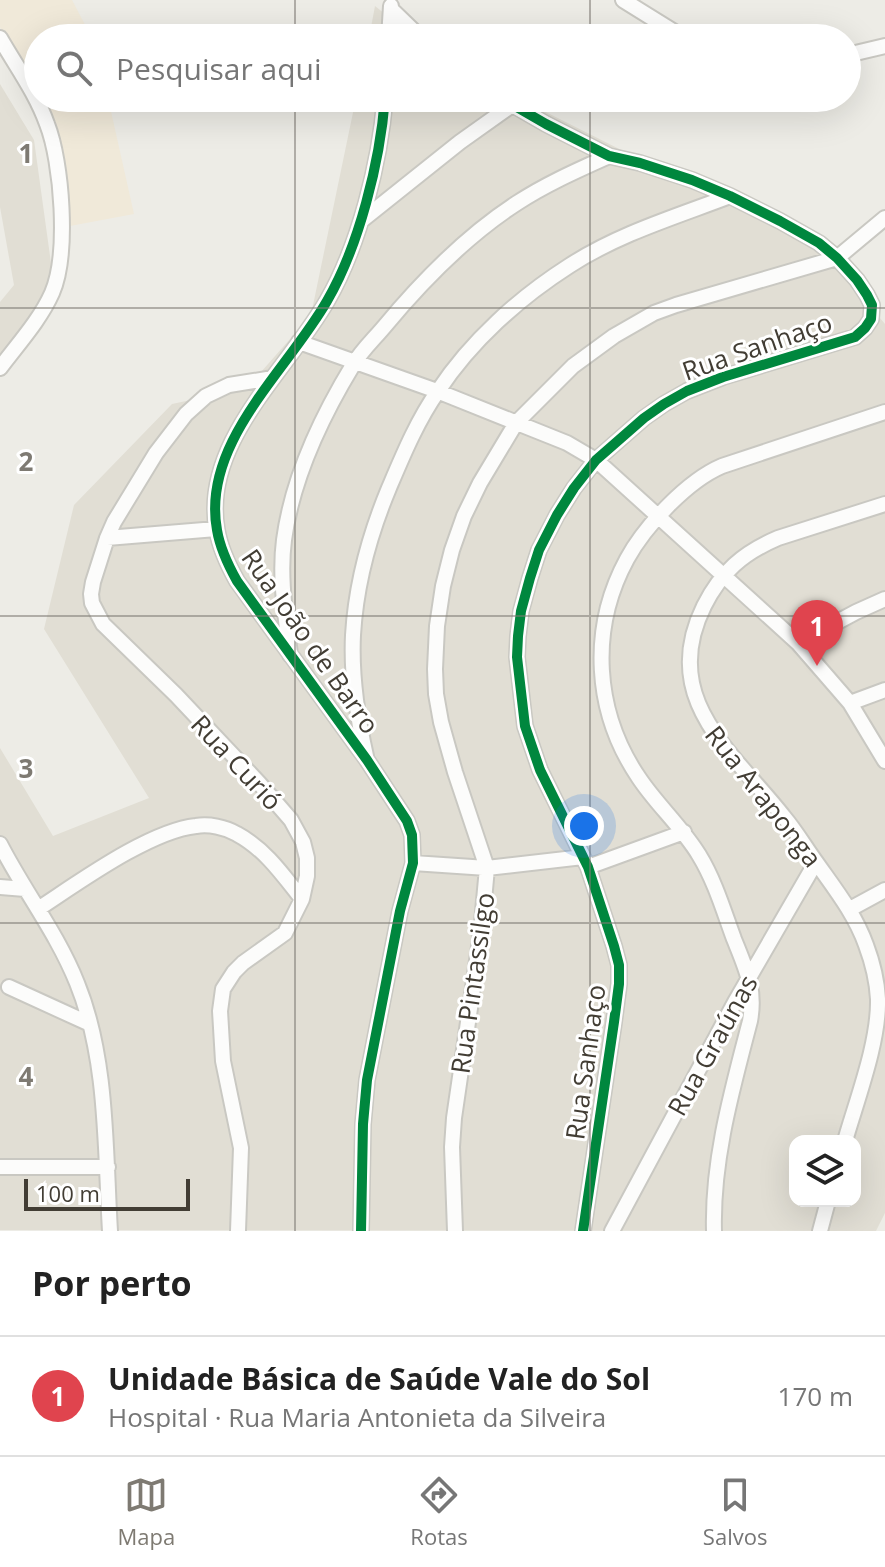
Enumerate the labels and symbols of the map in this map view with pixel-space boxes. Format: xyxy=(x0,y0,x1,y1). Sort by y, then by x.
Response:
text: 1 xyxy=(19,135,33,171)
street label: Rua Sanhaço xyxy=(677,304,837,388)
text: 2 xyxy=(19,443,34,479)
street label: Rua João de Barro xyxy=(234,541,388,741)
pin: 1 xyxy=(791,600,843,666)
street label: Rua Curió xyxy=(183,706,291,818)
street label: Rua Araponga xyxy=(697,718,831,874)
text: 3 xyxy=(19,750,33,786)
your location xyxy=(564,806,604,846)
street label: Rua Pintassilgo xyxy=(441,890,503,1076)
street label: Rua Graúnas xyxy=(658,968,766,1122)
street label: Rua Sanhaço xyxy=(556,982,614,1142)
text: 4 xyxy=(19,1058,34,1094)
scale bar xyxy=(24,1175,190,1211)

